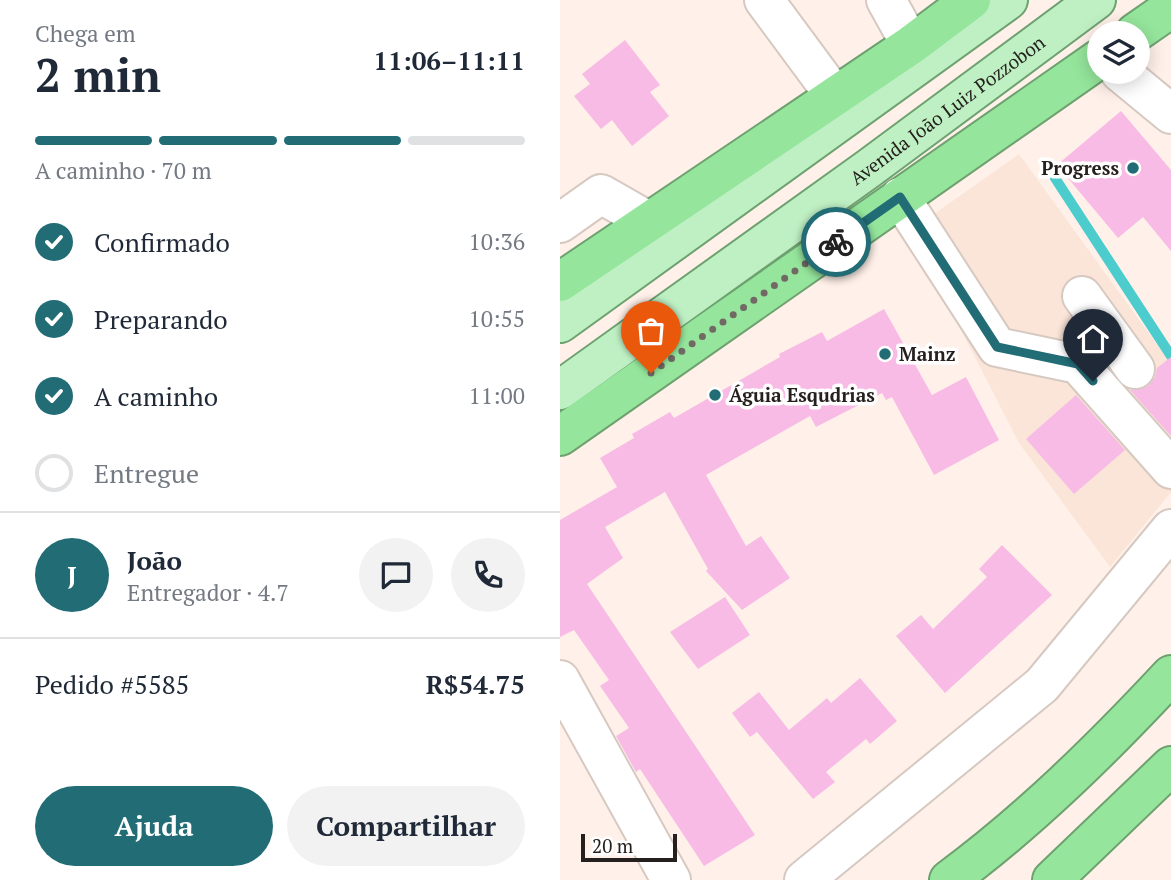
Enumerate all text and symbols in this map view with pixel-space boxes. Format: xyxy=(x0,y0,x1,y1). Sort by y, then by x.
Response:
text: Chega em xyxy=(35,18,136,49)
map controls xyxy=(1087,21,1150,84)
button: layers xyxy=(1087,21,1150,84)
street label: Avenida João Luiz Pozzobon xyxy=(845,29,1050,190)
text: 11:06–11:11 xyxy=(373,43,525,77)
text: 2 min xyxy=(35,44,161,105)
text: A caminho · 70 m xyxy=(35,155,212,186)
place label: Progress xyxy=(1041,155,1119,180)
marker: Progress xyxy=(1125,160,1141,176)
courier xyxy=(801,207,871,277)
icon: check xyxy=(35,223,73,261)
icon: bike xyxy=(817,223,855,261)
text: Confirmado xyxy=(94,225,230,259)
text: 10:36 xyxy=(468,226,525,257)
icon: check xyxy=(35,300,73,338)
pin xyxy=(621,301,681,373)
text: Preparando xyxy=(94,302,228,336)
text: 10:55 xyxy=(468,303,525,334)
pin xyxy=(1063,309,1123,381)
icon: bag xyxy=(632,312,670,350)
icon: home xyxy=(1074,320,1112,358)
place label: Mainz xyxy=(899,341,956,366)
marker: Mainz xyxy=(877,346,893,362)
icon: check xyxy=(35,377,73,415)
text: A caminho xyxy=(94,379,218,413)
text: 11:00 xyxy=(468,380,525,411)
place label: Águia Esqudrias xyxy=(729,382,875,407)
marker: Águia Esqudrias xyxy=(707,387,723,403)
text: Entregue xyxy=(94,456,199,490)
button: chat xyxy=(359,538,433,612)
button: phone xyxy=(451,538,525,612)
text: João xyxy=(127,543,182,577)
text: J xyxy=(67,558,77,592)
text: Entregador · 4.7 xyxy=(127,577,289,608)
text: Pedido #5585 xyxy=(35,667,189,701)
text: R$54.75 xyxy=(426,667,525,701)
button: Ajuda xyxy=(35,786,273,866)
button: Compartilhar xyxy=(287,786,525,866)
scale bar xyxy=(581,831,677,863)
text: 20 m xyxy=(592,833,633,858)

